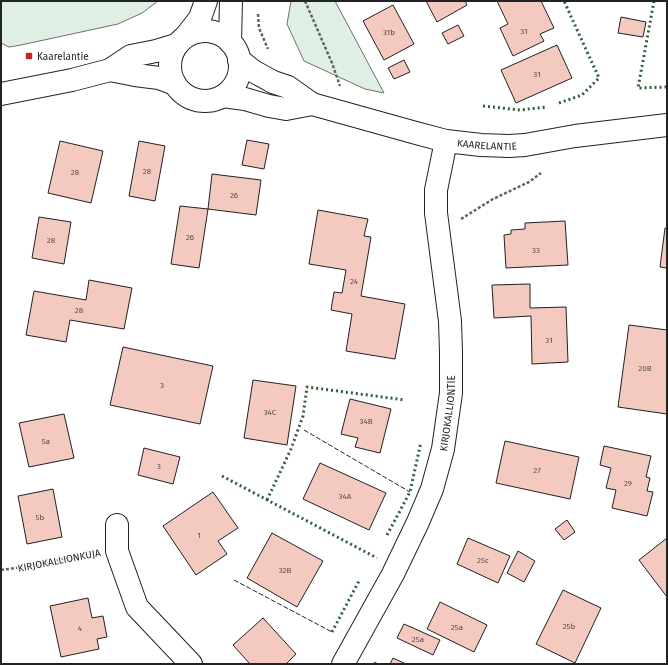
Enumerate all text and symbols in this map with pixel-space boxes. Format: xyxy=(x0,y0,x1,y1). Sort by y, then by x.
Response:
house number: 31 xyxy=(520,27,528,36)
house number: 31b xyxy=(383,28,395,37)
marker: Kaarelantie xyxy=(24,51,34,61)
place label: Kaarelantie xyxy=(37,51,89,63)
house number: 31 xyxy=(533,70,541,79)
street label: KAARELANTIE xyxy=(456,137,517,153)
house number: 28 xyxy=(143,167,152,176)
house number: 28 xyxy=(71,168,80,177)
house number: 26 xyxy=(230,191,238,200)
house number: 26 xyxy=(186,233,194,242)
house number: 28 xyxy=(47,236,56,245)
house number: 33 xyxy=(532,246,540,255)
house number: 24 xyxy=(350,277,359,286)
house number: 28 xyxy=(75,306,84,315)
house number: 31 xyxy=(545,336,553,345)
house number: 20B xyxy=(638,364,652,373)
street label: KIRJOKALLIONTIE xyxy=(438,375,458,452)
house number: 3 xyxy=(160,381,164,390)
house number: 34C xyxy=(264,408,277,417)
house number: 34B xyxy=(359,417,373,426)
house number: 5a xyxy=(42,437,50,446)
house number: 3 xyxy=(157,462,161,471)
house number: 27 xyxy=(533,466,541,475)
house number: 29 xyxy=(624,479,632,488)
house number: 34A xyxy=(339,492,352,501)
house number: 5b xyxy=(36,513,45,522)
house number: 1 xyxy=(197,531,201,540)
street label: KIRJOKALLIONKUJA xyxy=(17,547,102,575)
house number: 25c xyxy=(477,556,489,565)
house number: 32B xyxy=(279,566,291,575)
house number: 25b xyxy=(563,622,576,631)
house number: 25a xyxy=(451,623,463,632)
house number: 4 xyxy=(78,624,83,633)
house number: 25a xyxy=(412,635,424,644)

